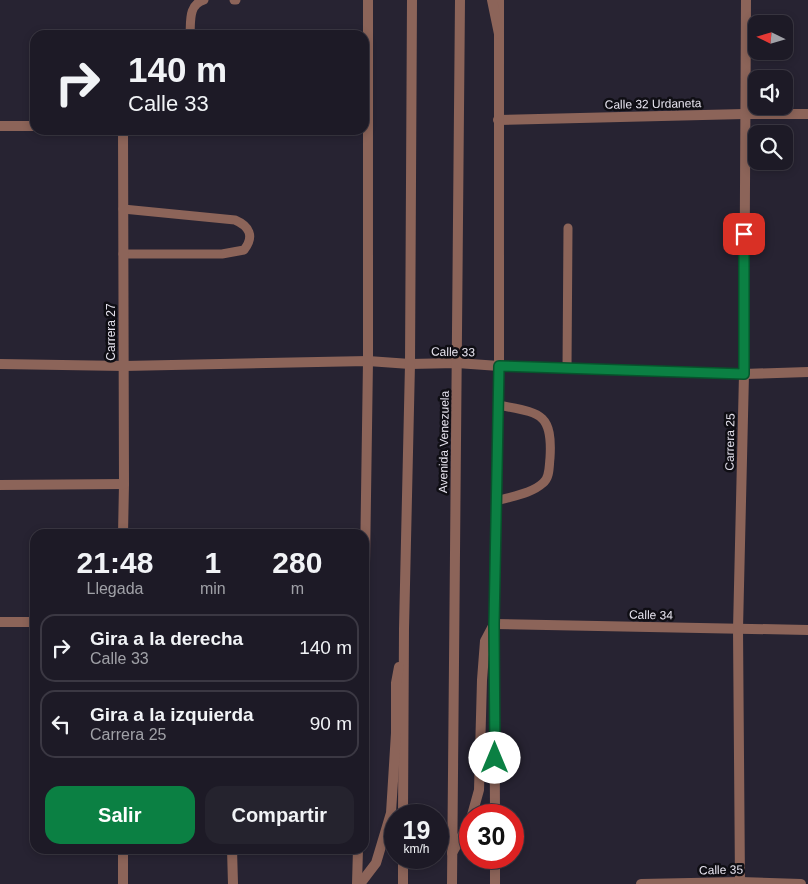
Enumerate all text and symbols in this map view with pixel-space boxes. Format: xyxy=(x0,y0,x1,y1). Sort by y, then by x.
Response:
north arrow xyxy=(748,15,792,60)
map controls xyxy=(748,15,793,170)
icon: right xyxy=(45,50,110,115)
text: 140 m xyxy=(128,50,227,89)
button: sound xyxy=(748,70,793,115)
text: Calle 33 xyxy=(128,91,209,116)
street label: Calle 32 Urdaneta xyxy=(605,96,702,112)
button: search xyxy=(748,125,793,170)
pin xyxy=(723,213,765,255)
icon: arrive xyxy=(730,220,758,248)
street label: Carrera 27 xyxy=(104,303,118,361)
street label: Calle 33 xyxy=(431,345,475,359)
street label: Avenida Venezuela xyxy=(436,390,452,493)
street label: Carrera 25 xyxy=(723,413,738,471)
text: 21:48 xyxy=(77,546,153,579)
text: 1 xyxy=(204,546,221,579)
text: 280 xyxy=(272,546,322,579)
text: Llegada xyxy=(86,580,143,597)
text: min xyxy=(200,580,226,597)
text: m xyxy=(291,580,304,597)
street label: Calle 34 xyxy=(629,608,673,622)
text: Gira a la derecha xyxy=(90,628,243,649)
icon: right xyxy=(47,634,75,662)
text: 140 m xyxy=(299,637,352,658)
text: Calle 33 xyxy=(90,650,149,667)
text: Gira a la izquierda xyxy=(90,704,254,725)
icon: left xyxy=(47,710,75,738)
text: 90 m xyxy=(310,713,352,734)
text: Carrera 25 xyxy=(90,726,166,743)
position arrow xyxy=(468,731,520,783)
button: Salir xyxy=(45,786,195,844)
button: Compartir xyxy=(205,786,354,844)
speed limit sign: 30 xyxy=(459,804,524,869)
text: 19 xyxy=(403,816,430,844)
text: km/h xyxy=(403,842,430,856)
street label: Calle 35 xyxy=(699,863,743,877)

